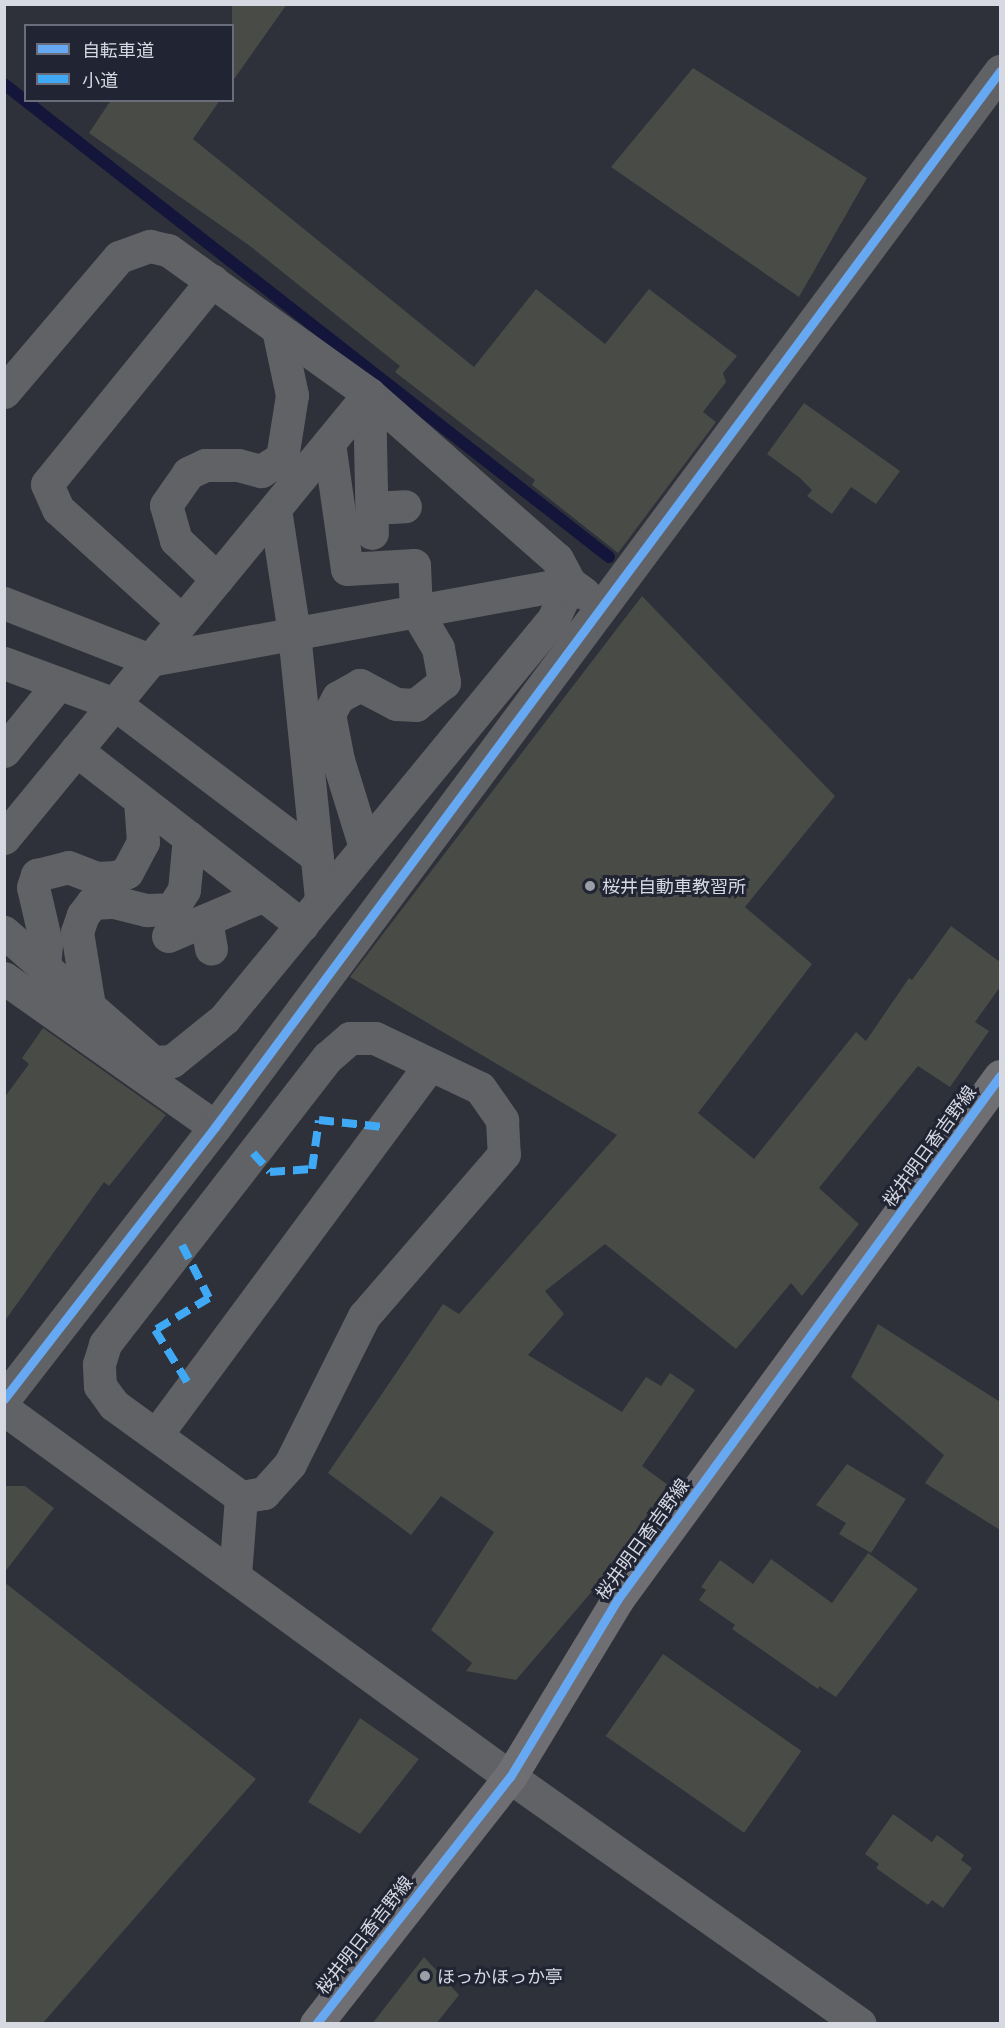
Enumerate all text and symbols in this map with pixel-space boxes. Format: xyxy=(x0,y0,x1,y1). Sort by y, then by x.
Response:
legend xyxy=(24,24,234,102)
text: 自転車道 xyxy=(82,39,154,61)
text: 小道 xyxy=(82,69,118,91)
place label: 桜井自動車教習所 xyxy=(602,875,746,897)
marker: 桜井自動車教習所 xyxy=(583,879,597,893)
street label: 桜井明日香吉野線 xyxy=(878,1081,980,1211)
street label: 桜井明日香吉野線 xyxy=(591,1474,693,1604)
street label: 桜井明日香吉野線 xyxy=(311,1872,417,1998)
place label: ほっかほっか亭 xyxy=(437,1965,563,1987)
marker: ほっかほっか亭 xyxy=(418,1969,432,1983)

